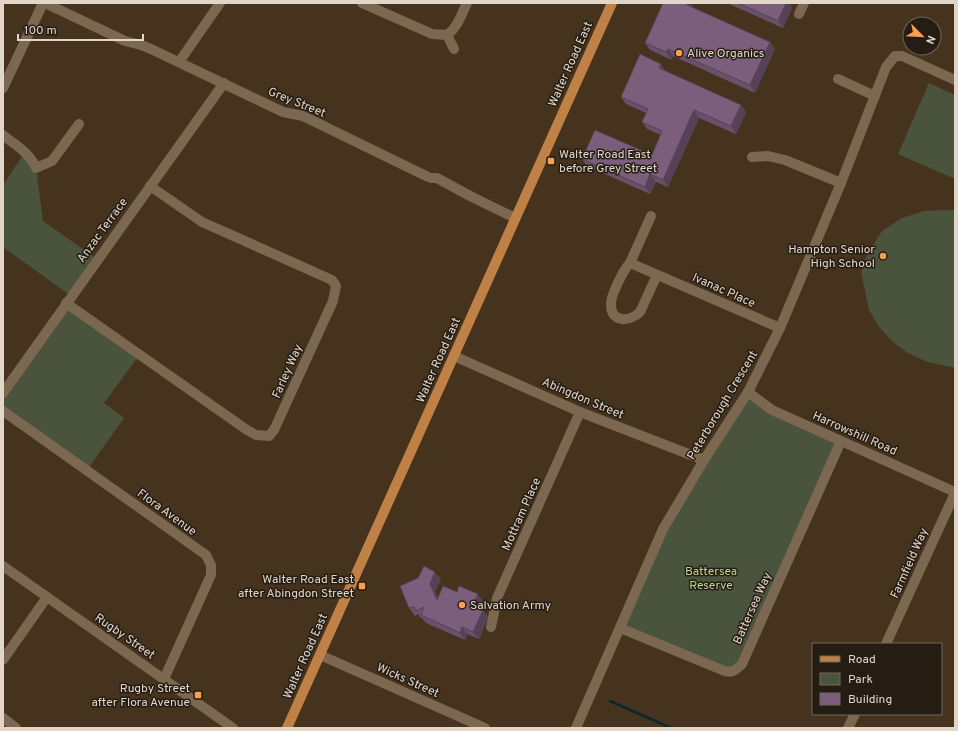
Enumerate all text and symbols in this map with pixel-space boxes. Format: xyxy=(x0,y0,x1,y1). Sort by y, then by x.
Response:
scale bar xyxy=(18,16,143,42)
north arrow xyxy=(902,16,942,56)
street label: Walter Road East xyxy=(545,19,597,110)
text: 100 m xyxy=(24,23,57,39)
text: N xyxy=(922,33,938,46)
place label: Alive Organics xyxy=(687,46,765,62)
marker: Alive Organics xyxy=(674,48,684,58)
street label: Grey Street xyxy=(265,84,328,122)
place label: Walter Road East before Grey Street xyxy=(559,147,657,177)
marker: Walter Road East before Grey Street xyxy=(546,156,556,166)
street label: Anzac Terrace xyxy=(74,195,132,266)
place label: Hampton Senior High School xyxy=(788,242,875,272)
marker: Hampton Senior High School xyxy=(878,251,888,261)
street label: Ivanac Place xyxy=(689,270,758,312)
street label: Walter Road East xyxy=(413,315,465,406)
street label: Farley Way xyxy=(269,342,307,401)
street label: Peterborough Crescent xyxy=(684,348,762,463)
street label: Abingdon Street xyxy=(539,374,626,423)
street label: Harrowshill Road xyxy=(810,408,899,460)
street label: Mottram Place xyxy=(499,475,545,553)
street label: Flora Avenue xyxy=(134,486,199,540)
street label: Farmfield Way xyxy=(887,526,933,601)
park label: Battersea Reserve xyxy=(685,564,737,594)
street label: Battersea Way xyxy=(730,570,776,647)
place label: Walter Road East after Abingdon Street xyxy=(238,572,354,602)
marker: Walter Road East after Abingdon Street xyxy=(357,581,367,591)
place label: Salvation Army xyxy=(470,598,551,614)
marker: Salvation Army xyxy=(457,600,467,610)
street label: Rugby Street xyxy=(91,610,158,663)
street label: Walter Road East xyxy=(280,611,332,702)
legend xyxy=(812,643,942,715)
text: Road xyxy=(848,652,876,668)
street label: Wicks Street xyxy=(374,660,441,702)
text: Park xyxy=(848,672,873,688)
place label: Rugby Street after Flora Avenue xyxy=(91,681,190,711)
marker: Rugby Street after Flora Avenue xyxy=(193,690,203,700)
text: Building xyxy=(848,692,892,708)

